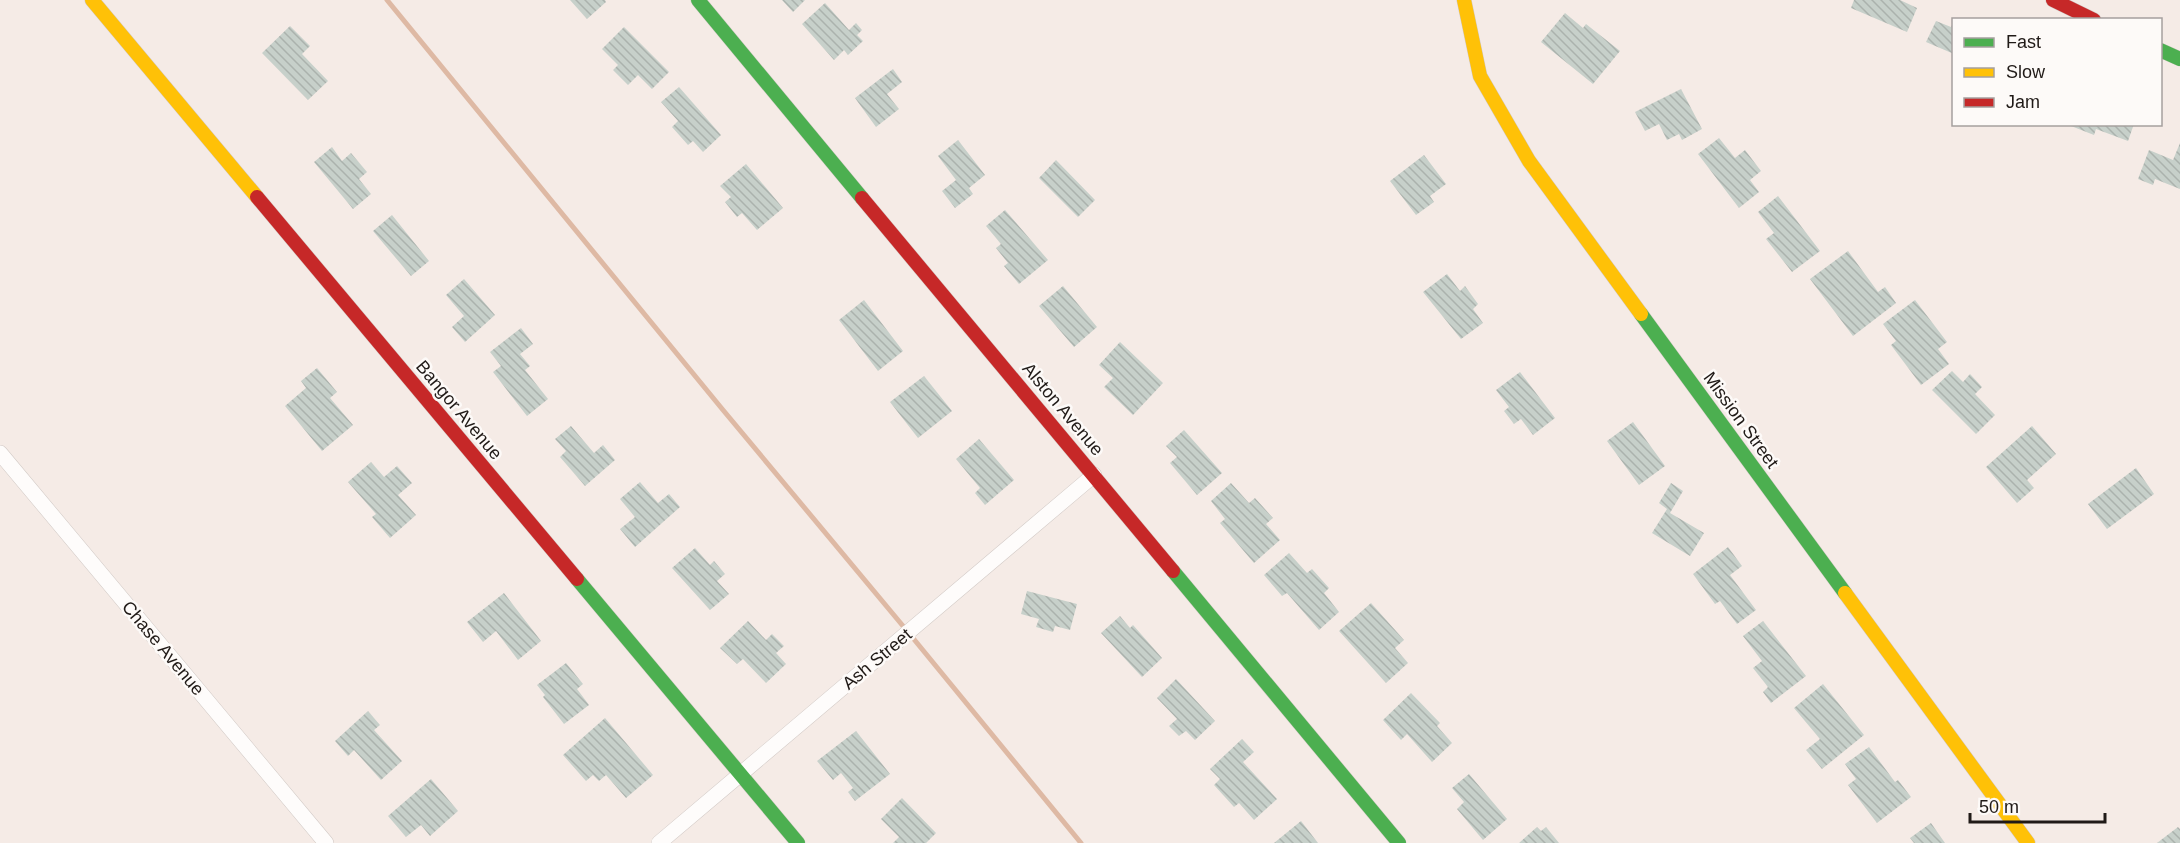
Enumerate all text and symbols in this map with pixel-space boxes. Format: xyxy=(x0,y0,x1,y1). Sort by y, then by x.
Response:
legend xyxy=(1952,18,2162,126)
text: Fast xyxy=(2006,32,2041,52)
text: Slow xyxy=(2006,62,2046,82)
text: Jam xyxy=(2006,92,2040,112)
street label: Bangor Avenue xyxy=(412,357,506,463)
street label: Alston Avenue xyxy=(1018,359,1108,459)
street label: Mission Street xyxy=(1699,368,1783,472)
street label: Chase Avenue xyxy=(118,597,208,699)
street label: Ash Street xyxy=(838,624,916,694)
scale bar xyxy=(1970,786,2105,824)
text: 50 m xyxy=(1979,797,2019,817)

